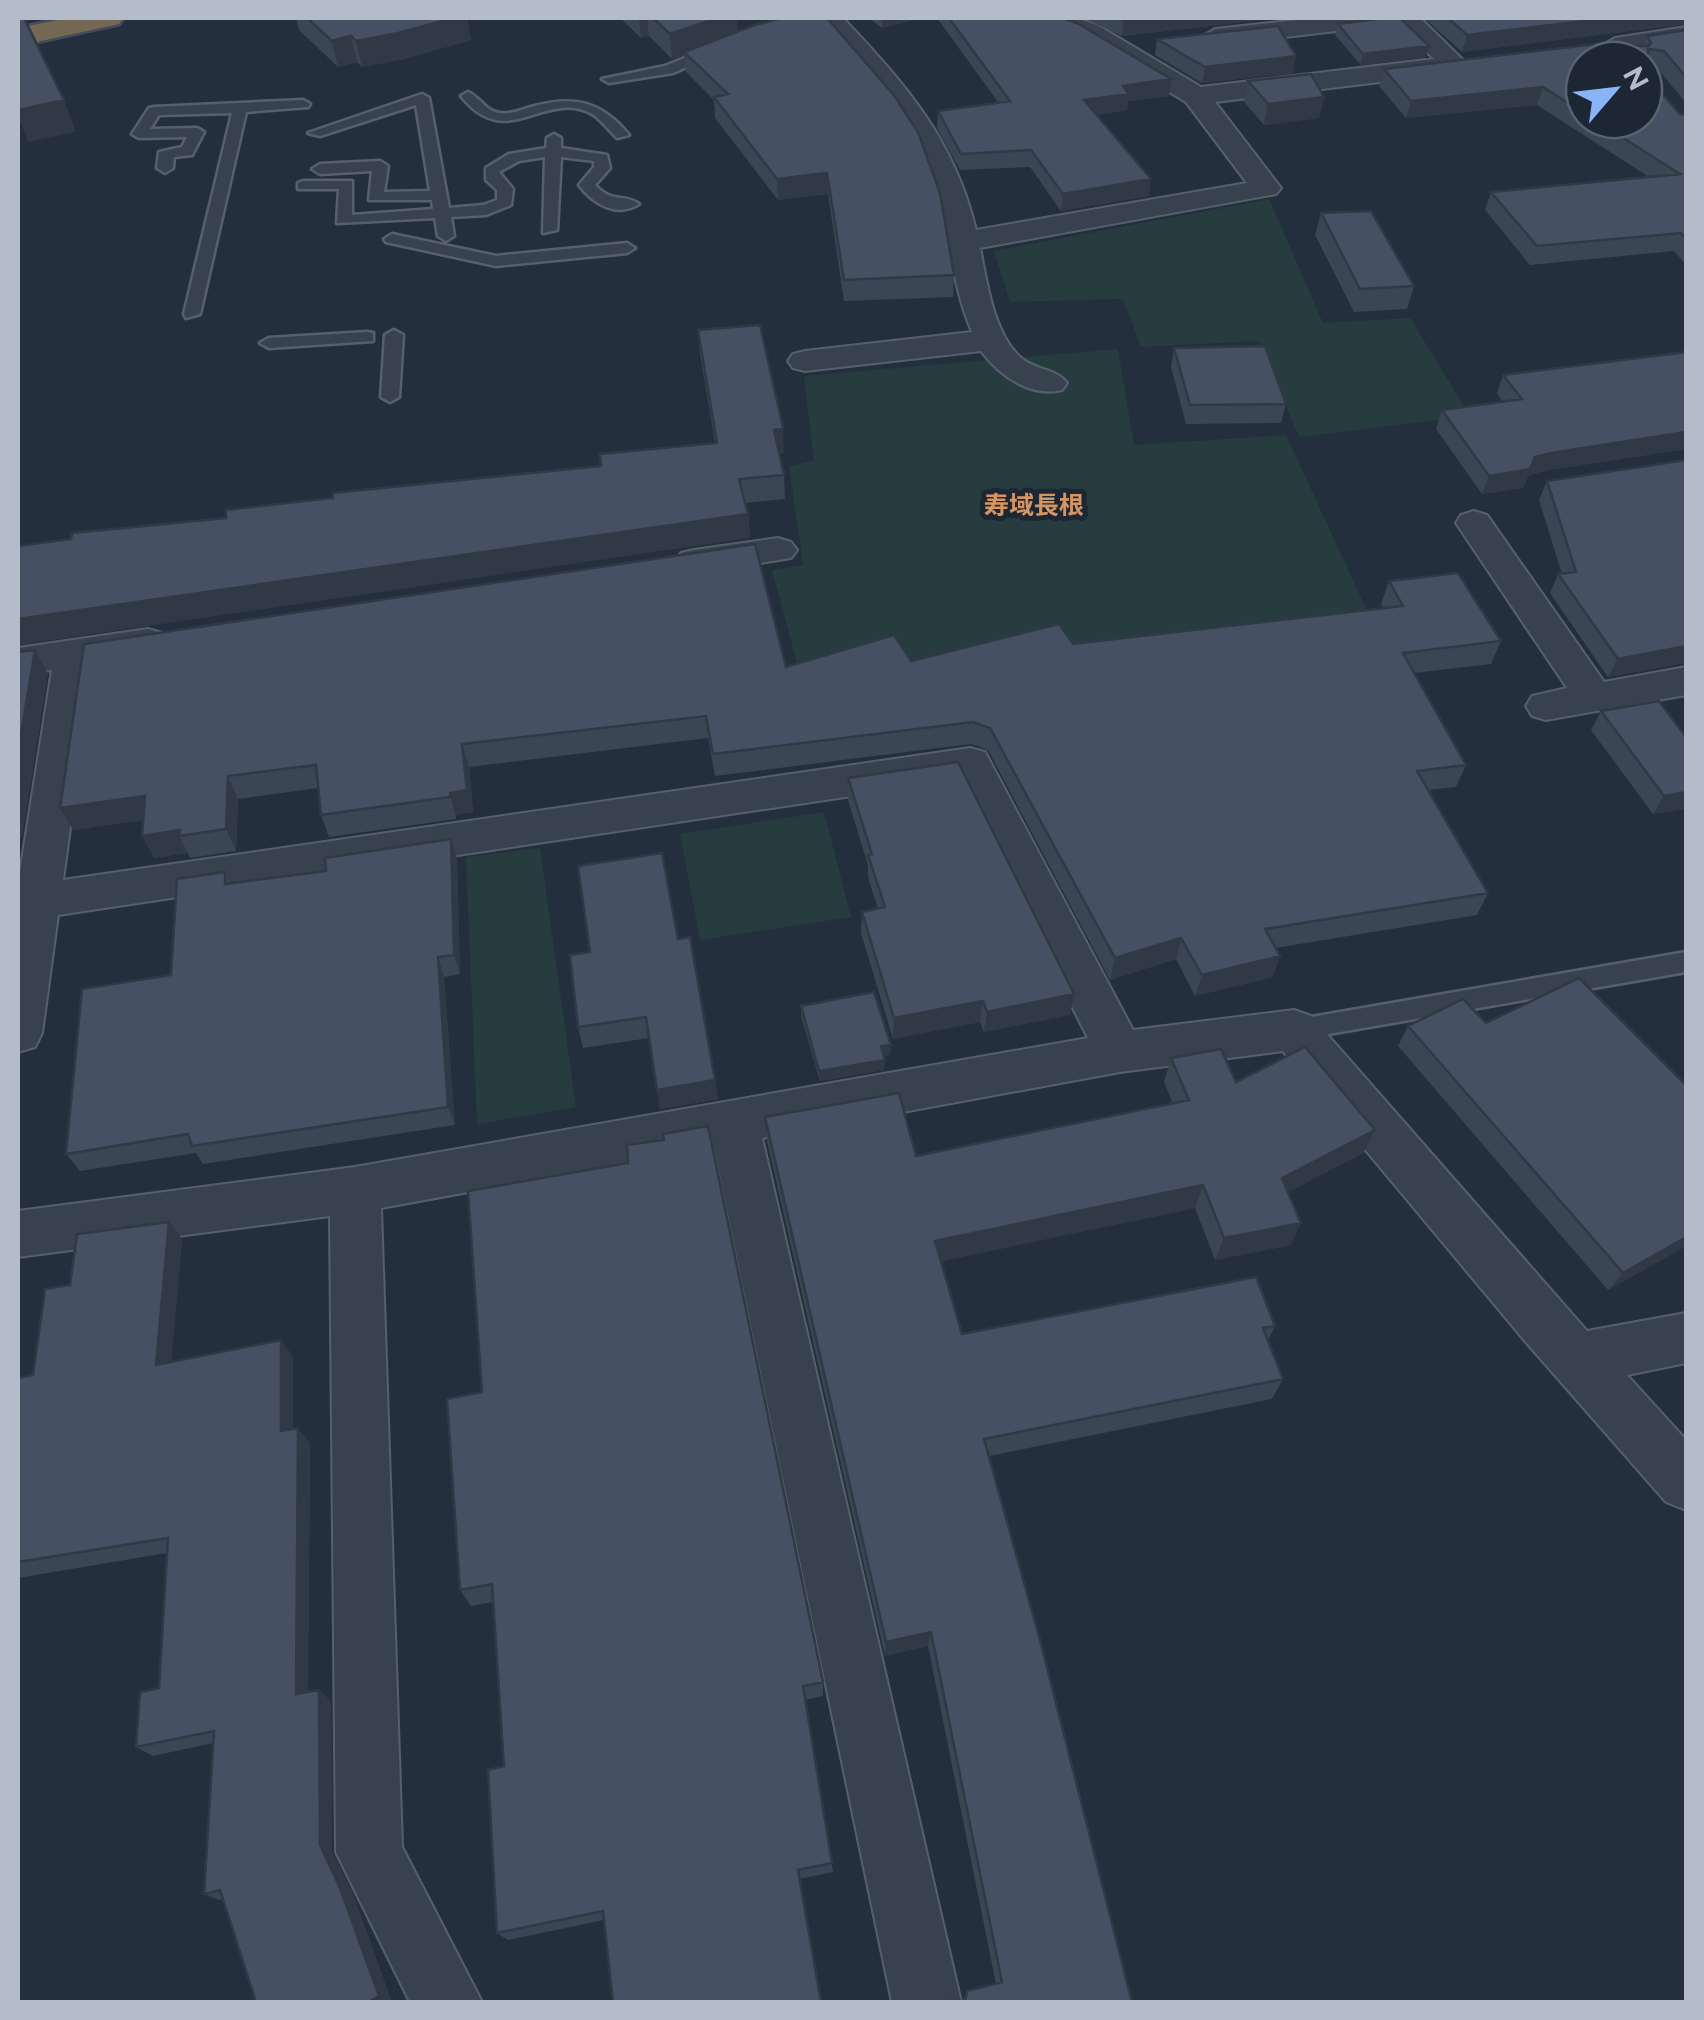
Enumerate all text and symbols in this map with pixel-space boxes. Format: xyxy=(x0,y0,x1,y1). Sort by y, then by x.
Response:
north arrow xyxy=(1564,40,1664,140)
text: N xyxy=(1616,61,1655,96)
district label: 寿域長根 xyxy=(984,490,1084,520)

